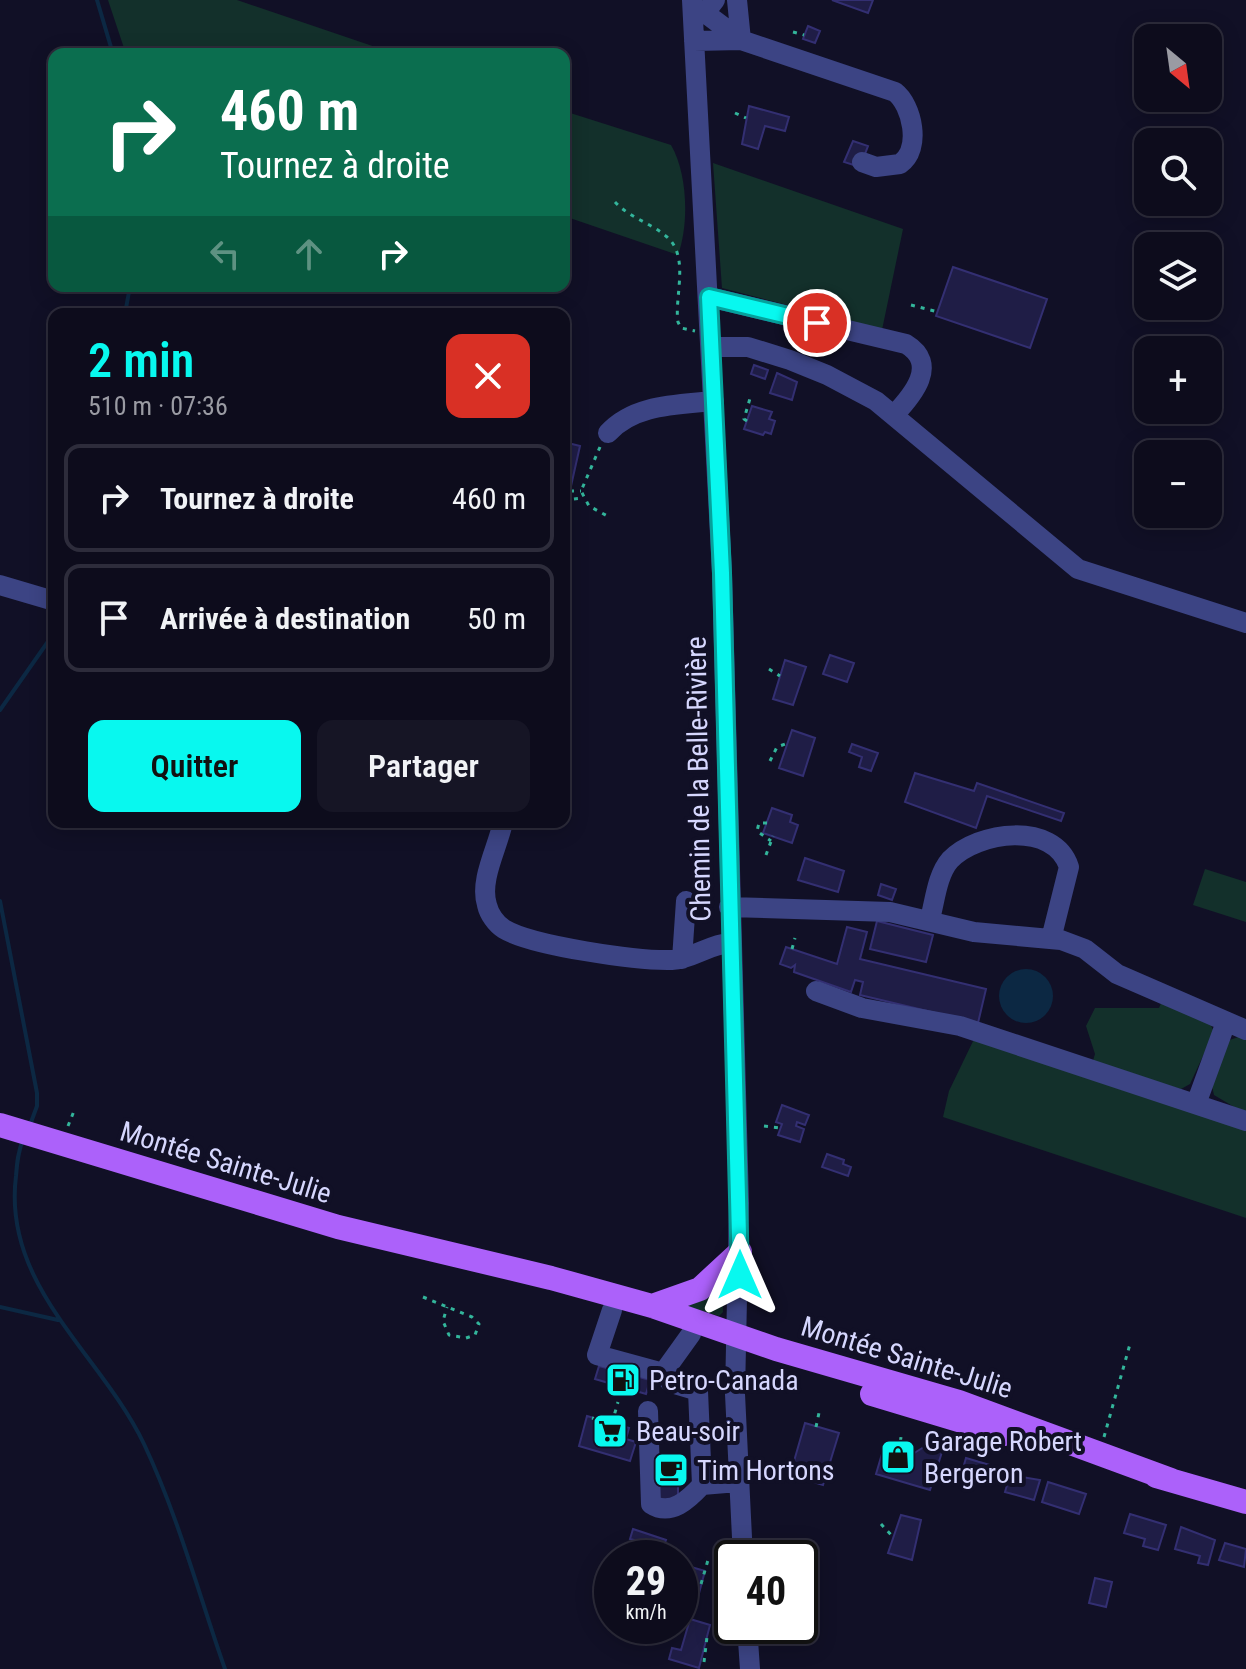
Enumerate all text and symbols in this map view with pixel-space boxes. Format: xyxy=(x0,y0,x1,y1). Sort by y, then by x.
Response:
north arrow xyxy=(1134,24,1222,112)
map controls xyxy=(1134,24,1222,528)
text: 460 m xyxy=(220,78,359,144)
icon: right xyxy=(88,80,192,184)
button: search xyxy=(1134,128,1222,216)
text: Tournez à droite xyxy=(220,145,450,187)
icon: left xyxy=(203,232,247,276)
icon: ahead xyxy=(287,232,331,276)
icon: right xyxy=(371,232,415,276)
button: layers xyxy=(1134,232,1222,320)
pin xyxy=(783,289,851,357)
icon: arrive xyxy=(795,301,839,345)
text: 2 min xyxy=(88,332,194,389)
button: close xyxy=(446,334,530,418)
button: + xyxy=(1134,336,1222,424)
text: 510 m · 07:36 xyxy=(88,391,228,421)
button: − xyxy=(1134,440,1222,528)
icon: right xyxy=(92,476,136,520)
text: Tournez à droite xyxy=(160,481,354,516)
text: 460 m xyxy=(452,481,526,516)
icon: arrive xyxy=(92,596,136,640)
text: Arrivée à destination xyxy=(160,601,410,636)
text: 50 m xyxy=(467,601,526,636)
street label: Chemin de la Belle-Rivière xyxy=(680,636,717,922)
button: Quitter xyxy=(88,720,301,812)
button: Partager xyxy=(317,720,530,812)
street label: Montée Sainte-Julie xyxy=(116,1115,335,1210)
position arrow xyxy=(698,1233,782,1317)
street label: Montée Sainte-Julie xyxy=(797,1310,1016,1405)
fuel station icon: Petro-Canada xyxy=(604,1361,642,1399)
place label: Petro-Canada xyxy=(649,1364,799,1397)
supermarket icon: Beau-soir xyxy=(591,1412,629,1450)
place label: Beau-soir xyxy=(636,1415,740,1448)
place label: Garage Robert Bergeron xyxy=(924,1425,1082,1490)
shop icon: Garage Robert Bergeron xyxy=(879,1438,917,1476)
cafe icon: Tim Hortons xyxy=(652,1451,690,1489)
place label: Tim Hortons xyxy=(697,1454,835,1487)
speed limit sign: 40 xyxy=(714,1540,818,1644)
text: 29 xyxy=(626,1558,666,1605)
text: km/h xyxy=(625,1600,667,1624)

